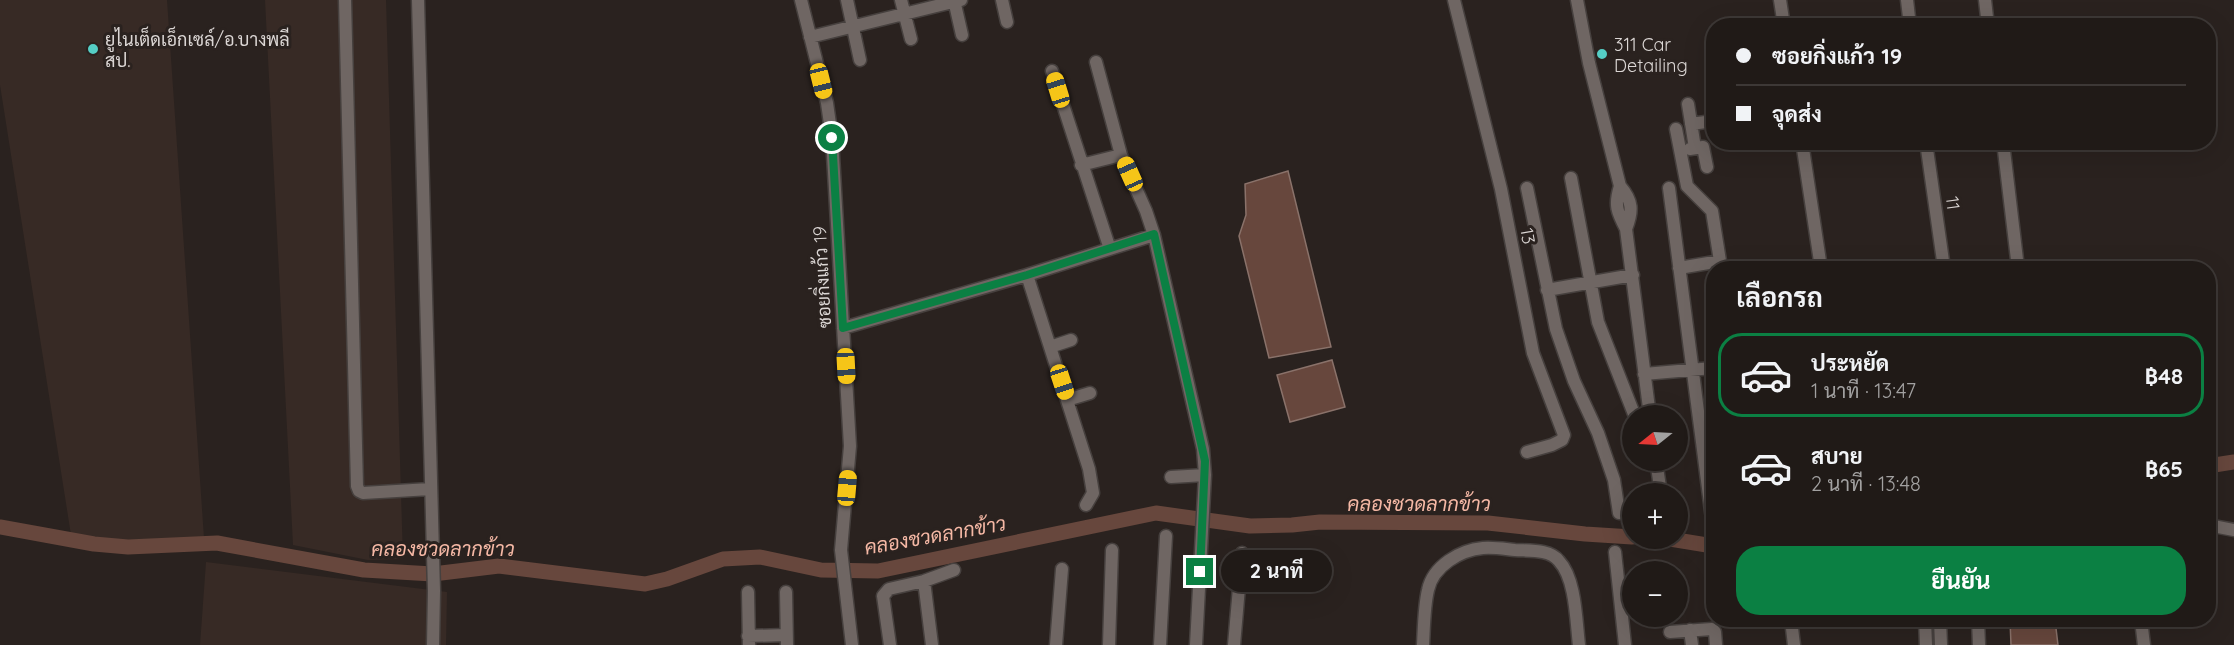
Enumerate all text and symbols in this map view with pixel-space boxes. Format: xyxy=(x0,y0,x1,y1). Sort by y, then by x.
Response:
place label: ยูไนเต็ดเอ็กเซล์/อ.บางพลี สป. xyxy=(105,26,290,72)
place label: 311 Car Detailing xyxy=(1614,33,1688,77)
marker: ยูไนเต็ดเอ็กเซล์/อ.บางพลี สป. xyxy=(86,42,100,56)
text: ซอยกิ่งแก้ว 19 xyxy=(1772,42,1902,70)
marker: 311 Car Detailing xyxy=(1595,47,1609,61)
car xyxy=(808,61,834,101)
car xyxy=(1044,70,1072,110)
text: จุดส่ง xyxy=(1772,100,1822,128)
route start xyxy=(818,124,845,151)
car xyxy=(1114,154,1146,194)
street label: 11 xyxy=(1941,195,1965,211)
street label: ซอยกิ่งแก้ว 19 xyxy=(805,225,836,329)
street label: 13 xyxy=(1515,226,1541,246)
text: เลือกรถ xyxy=(1736,280,1823,314)
car xyxy=(836,348,856,384)
icon: car xyxy=(1739,348,1793,402)
text: ประหยัด xyxy=(1811,349,1889,377)
car xyxy=(1048,362,1076,402)
text: ฿48 xyxy=(2145,362,2183,390)
text: 1 นาที · 13:47 xyxy=(1811,378,1916,403)
north arrow xyxy=(1622,405,1688,471)
map controls xyxy=(1622,405,1688,627)
icon: car xyxy=(1739,441,1793,495)
text: สบาย xyxy=(1811,442,1863,470)
text: ฿65 xyxy=(2145,455,2183,483)
car xyxy=(836,469,858,507)
text: 2 นาที · 13:48 xyxy=(1811,471,1921,496)
button: + xyxy=(1622,483,1688,549)
water label: คลองชวดลากข้าว xyxy=(1347,491,1491,516)
water label: คลองชวดลากข้าว xyxy=(862,510,1008,560)
water label: คลองชวดลากข้าว xyxy=(371,536,515,561)
button: ยืนยัน xyxy=(1736,546,2186,615)
callout: 2 นาที xyxy=(1221,551,1332,593)
route end xyxy=(1186,558,1213,585)
text: 2 นาที xyxy=(1250,558,1303,583)
button: − xyxy=(1622,561,1688,627)

